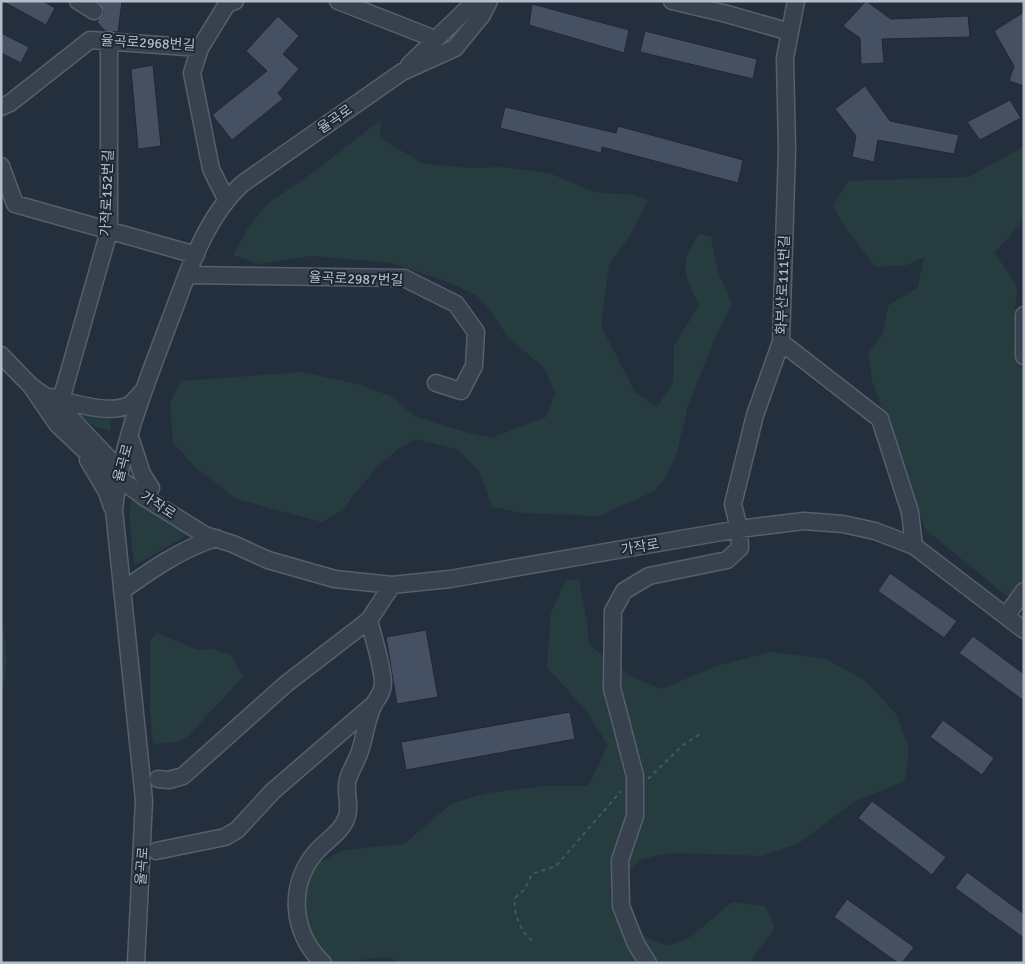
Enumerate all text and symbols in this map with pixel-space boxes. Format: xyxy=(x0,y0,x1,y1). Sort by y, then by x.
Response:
street label: 율곡로2968번길 xyxy=(100,32,196,54)
street label: 율곡로 xyxy=(314,101,356,137)
street label: 가작로152번길 xyxy=(97,149,117,237)
street label: 화부산로111번길 xyxy=(773,235,793,335)
street label: 율곡로2987번길 xyxy=(308,269,404,289)
street label: 율곡로 xyxy=(110,442,136,484)
street label: 가작로 xyxy=(137,487,179,523)
street label: 가작로 xyxy=(619,535,661,559)
street label: 율곡로 xyxy=(132,846,152,886)

